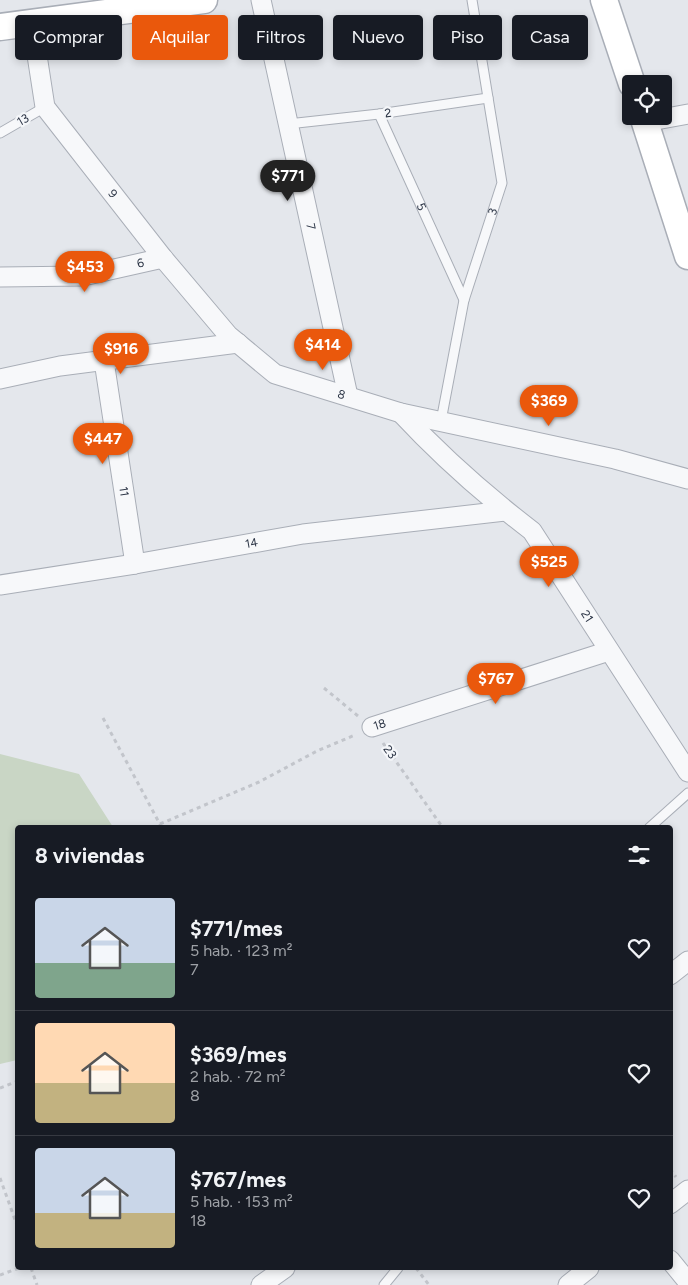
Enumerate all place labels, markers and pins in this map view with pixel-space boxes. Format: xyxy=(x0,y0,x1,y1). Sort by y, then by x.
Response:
pin: $771 xyxy=(258,160,318,202)
pin: $453 xyxy=(55,250,115,293)
pin: $414 xyxy=(293,328,353,371)
pin: $916 xyxy=(91,332,151,375)
pin: $369 xyxy=(519,384,579,427)
pin: $447 xyxy=(73,422,133,465)
pin: $525 xyxy=(519,546,579,588)
pin: $767 xyxy=(466,662,526,705)

